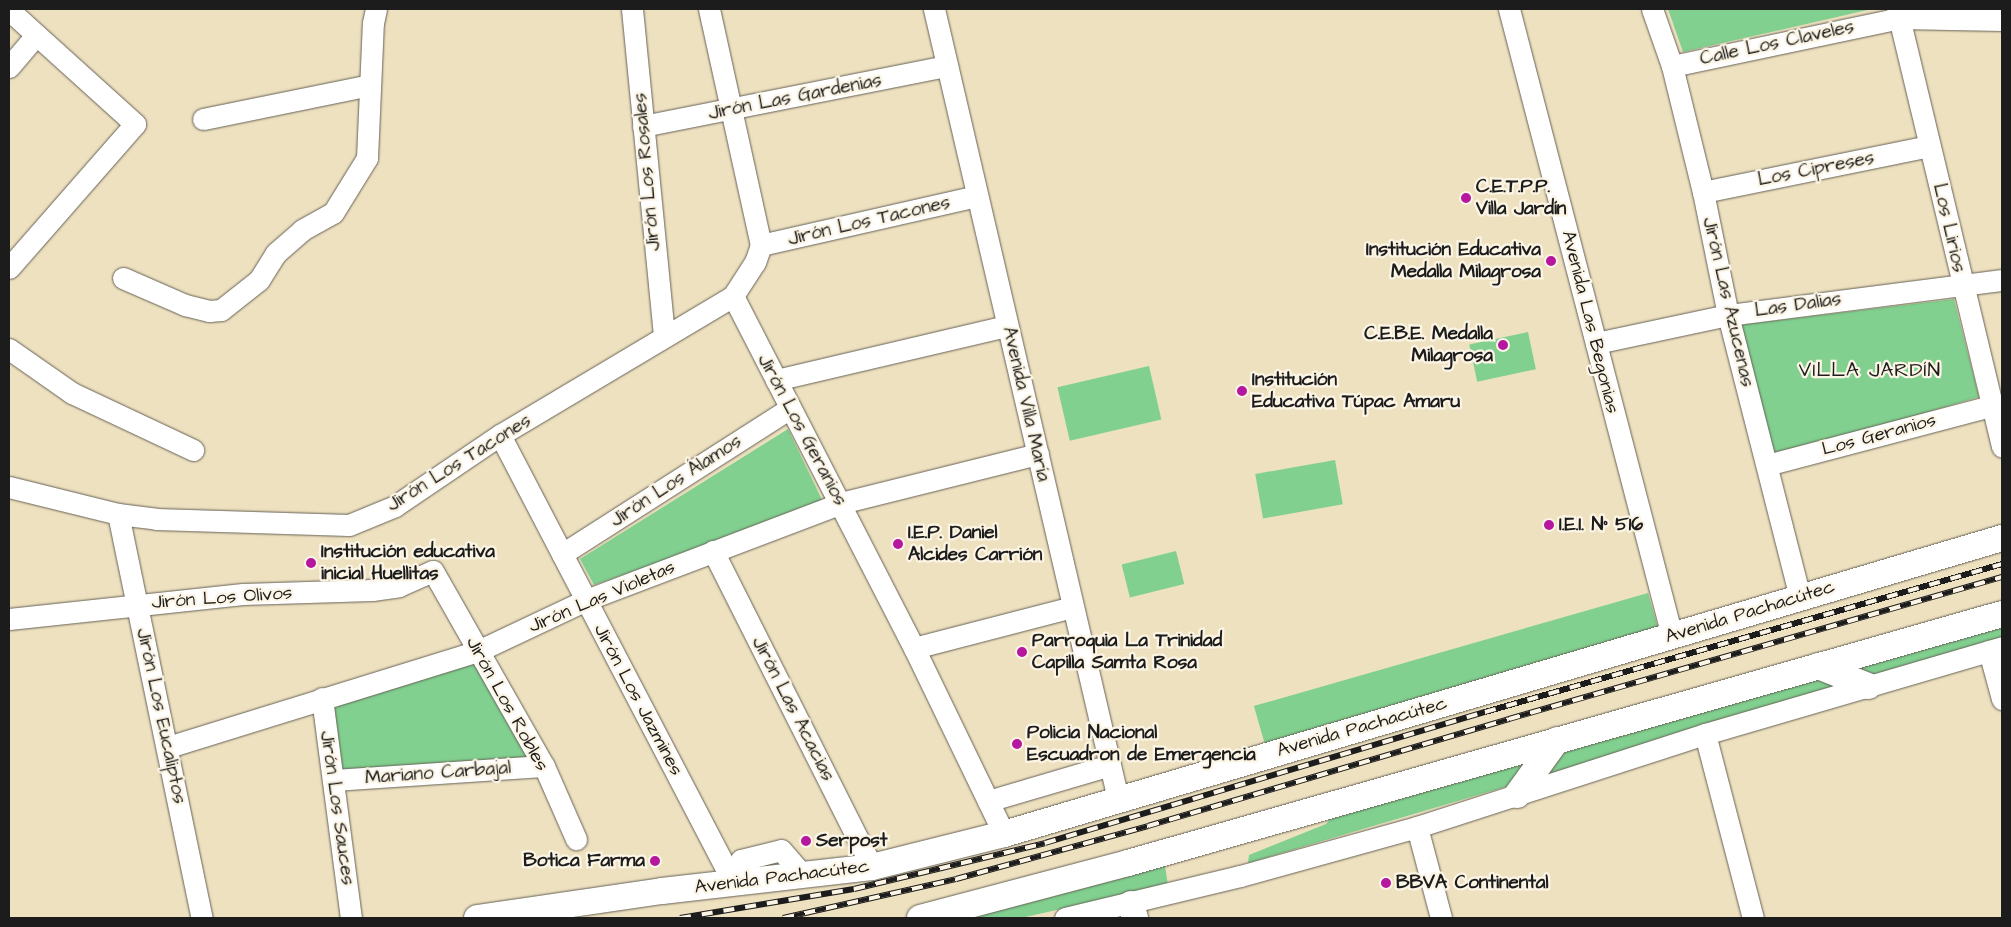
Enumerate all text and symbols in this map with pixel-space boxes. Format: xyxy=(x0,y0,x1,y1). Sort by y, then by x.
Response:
street label: Calle Los Claveles xyxy=(1698,16,1856,70)
street label: Jirón Las Gardenias xyxy=(706,69,884,125)
street label: Jirón Los Rosales xyxy=(629,92,665,252)
street label: Los Cipreses xyxy=(1756,147,1876,191)
place label: C.E.T.P.P. Villa Jardín xyxy=(1476,176,1566,220)
street label: Los Lirios xyxy=(1928,181,1970,275)
street label: Jirón Los Tacones xyxy=(786,191,952,251)
marker: C.E.T.P.P. Villa Jardín xyxy=(1460,192,1472,204)
street label: Jirón Las Azucenas xyxy=(1697,215,1759,389)
street label: Avenida Las Begonias xyxy=(1556,228,1624,416)
place label: Institución Educativa Medalla Milagrosa xyxy=(1366,239,1541,283)
marker: Institución Educativa Medalla Milagrosa xyxy=(1545,255,1557,267)
street label: Las Dalias xyxy=(1753,288,1843,322)
place label: C.E.B.E. Medalla Milagrosa xyxy=(1364,323,1493,367)
street label: Avenida Villa María xyxy=(997,324,1055,484)
marker: C.E.B.E. Medalla Milagrosa xyxy=(1497,339,1509,351)
street label: Jirón Los Geranios xyxy=(752,350,852,510)
district label: VILLA JARDÍN xyxy=(1797,358,1943,382)
place label: Institución Educativa Túpac Amaru xyxy=(1252,369,1460,413)
marker: Institución Educativa Túpac Amaru xyxy=(1236,385,1248,397)
street label: Jirón Los Tacones xyxy=(383,409,535,517)
street label: Los Geranios xyxy=(1819,409,1939,461)
street label: Jirón Los Álamos xyxy=(606,430,746,532)
place label: I.E.I. N° 516 xyxy=(1559,514,1643,536)
marker: I.E.I. N° 516 xyxy=(1543,519,1555,531)
place label: I.E.P. Daniel Alcides Carrión xyxy=(908,522,1042,566)
marker: I.E.P. Daniel Alcides Carrión xyxy=(892,538,904,550)
place label: Institución educativa inicial Huellitas xyxy=(321,541,495,585)
street label: Jirón Las Violetas xyxy=(525,556,679,638)
marker: Institución educativa inicial Huellitas xyxy=(305,557,317,569)
street label: Avenida Pachacútec xyxy=(1662,575,1838,649)
street label: Jirón Los Olivos xyxy=(151,582,293,614)
street label: Jirón Los Jazmines xyxy=(588,620,688,780)
street label: Jirón Los Eucaliptos xyxy=(131,626,191,806)
place label: Parroquia La Trinidad Capilla Samta Rosa xyxy=(1032,630,1222,674)
street label: Jirón Los Robles xyxy=(461,633,553,775)
street label: Jirón Las Acacias xyxy=(747,633,839,785)
marker: Parroquia La Trinidad Capilla Samta Rosa xyxy=(1016,646,1028,658)
street label: Avenida Pachacútec xyxy=(1274,692,1450,762)
place label: Policia Nacional Escuadron de Emergencia xyxy=(1027,722,1256,766)
street label: Jirón Los Sauces xyxy=(315,729,359,887)
marker: Policia Nacional Escuadron de Emergencia xyxy=(1011,738,1023,750)
street label: Mariano Carbajal xyxy=(364,757,512,789)
place label: Serpost xyxy=(816,830,887,852)
marker: Serpost xyxy=(800,835,812,847)
place label: Botica Farma xyxy=(523,850,645,872)
marker: Botica Farma xyxy=(649,855,661,867)
street label: Avenida Pachacútec xyxy=(693,855,871,899)
place label: BBVA Continental xyxy=(1396,872,1549,894)
marker: BBVA Continental xyxy=(1380,877,1392,889)

